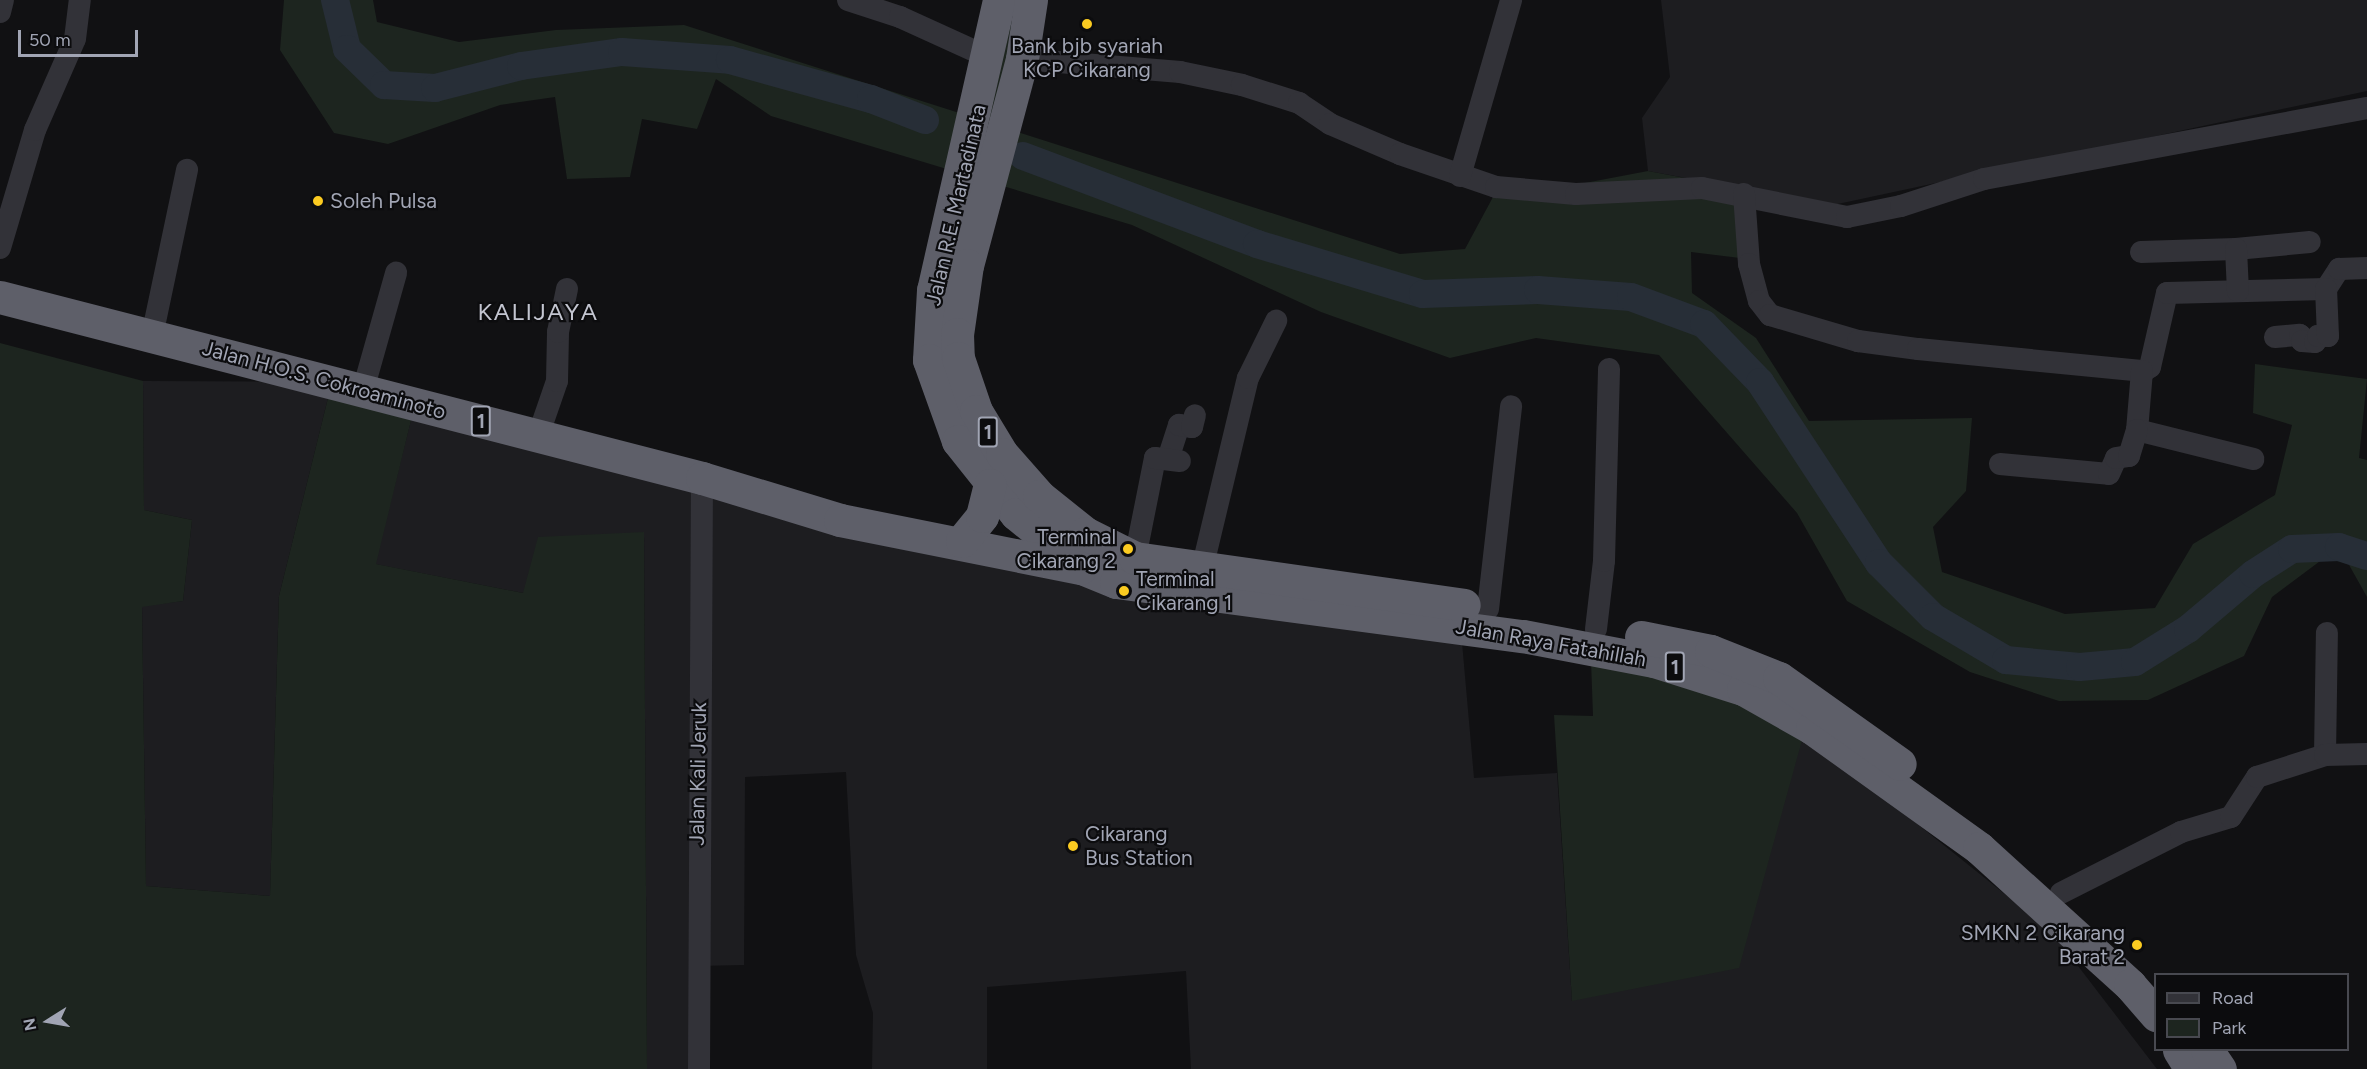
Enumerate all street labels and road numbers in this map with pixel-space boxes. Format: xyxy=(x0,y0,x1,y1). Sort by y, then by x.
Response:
street label: Jalan R.E. Martadinata xyxy=(921,102,991,308)
street label: Jalan H.O.S. Cokroaminoto xyxy=(199,335,449,425)
road number: 1 xyxy=(470,404,492,438)
road number: 1 xyxy=(978,415,998,449)
street label: Jalan Raya Fatahillah xyxy=(1454,614,1648,672)
road number: 1 xyxy=(1664,650,1686,684)
street label: Jalan Kali Jeruk xyxy=(684,702,712,846)

